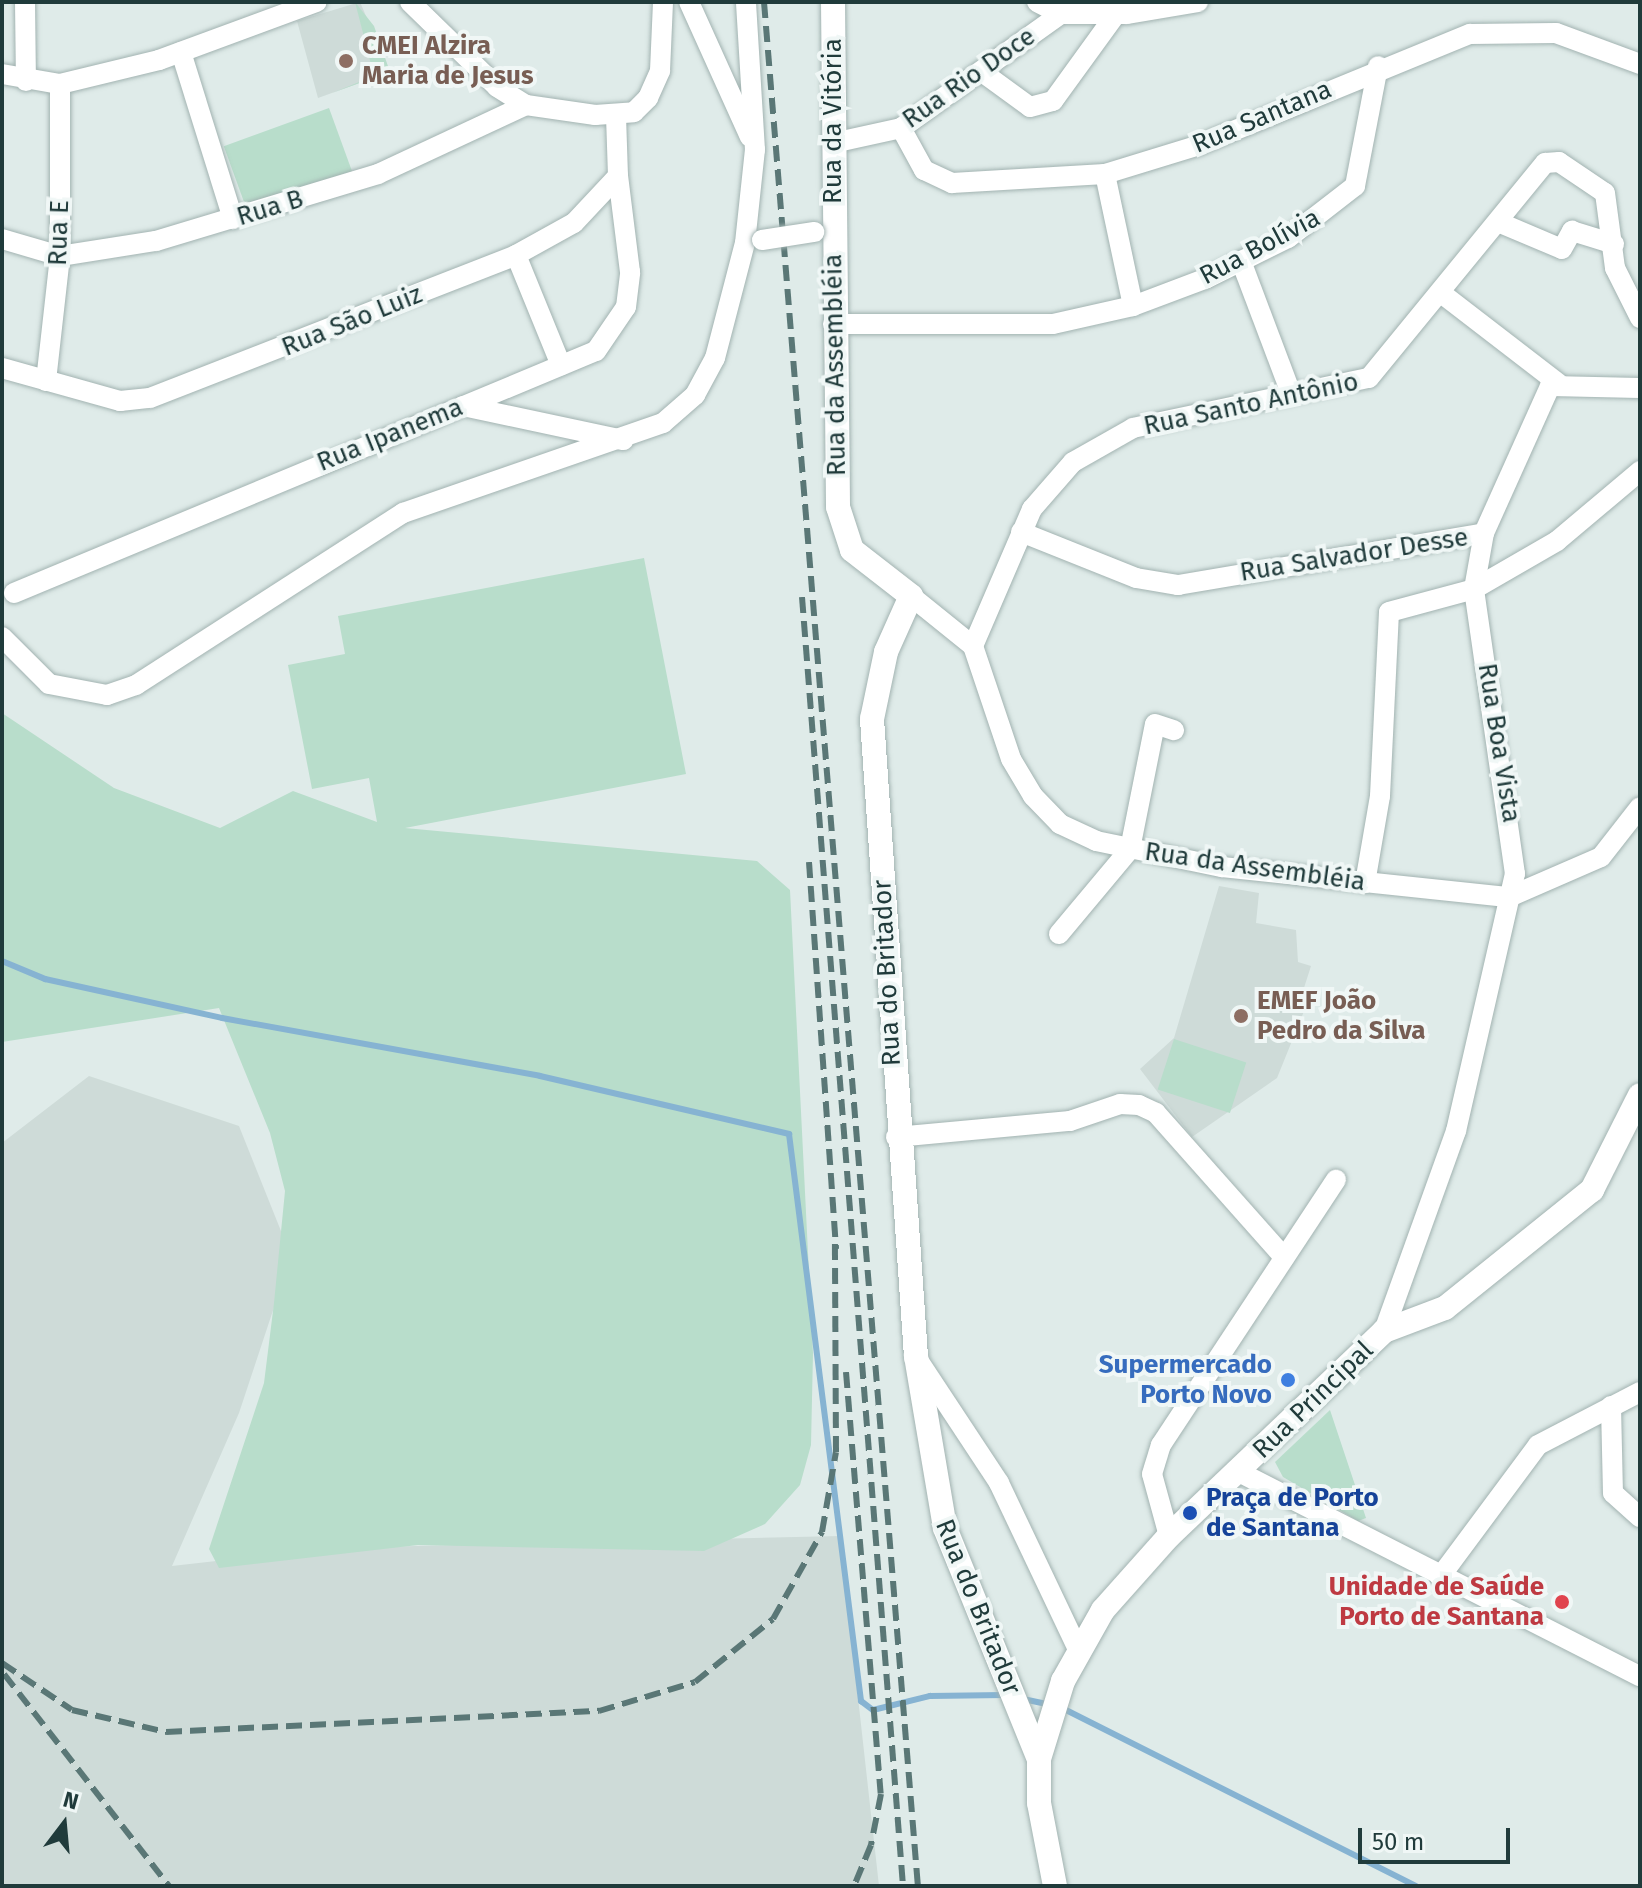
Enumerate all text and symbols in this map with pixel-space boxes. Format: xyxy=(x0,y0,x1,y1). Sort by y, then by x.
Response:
street label: Rua Rio Doce xyxy=(897,21,1041,135)
place label: CMEI Alzira Maria de Jesus xyxy=(362,30,534,92)
street label: Rua da Vitória xyxy=(817,38,849,204)
marker: CMEI Alzira Maria de Jesus xyxy=(337,52,355,70)
street label: Rua Santana xyxy=(1188,74,1336,160)
street label: Rua B xyxy=(233,183,307,233)
street label: Rua E xyxy=(42,200,76,266)
street label: Rua Bolívia xyxy=(1194,202,1326,292)
street label: Rua da Assembléia xyxy=(817,254,853,476)
street label: Rua São Luiz xyxy=(277,279,427,363)
street label: Rua Santo Antônio xyxy=(1141,366,1361,442)
street label: Rua Ipanema xyxy=(312,392,468,478)
street label: Rua Salvador Desse xyxy=(1238,522,1470,588)
street label: Rua Boa Vista xyxy=(1471,661,1527,825)
street label: Rua da Assembléia xyxy=(1143,836,1367,898)
street label: Rua do Britador xyxy=(867,879,907,1067)
place label: EMEF João Pedro da Silva xyxy=(1257,985,1425,1046)
marker: EMEF João Pedro da Silva xyxy=(1232,1007,1250,1025)
street label: Rua Principal xyxy=(1246,1335,1380,1465)
place label: Supermercado Porto Novo xyxy=(1099,1349,1272,1410)
marker: Supermercado Porto Novo xyxy=(1279,1371,1297,1389)
place label: Praça de Porto de Santana xyxy=(1206,1482,1379,1544)
marker: Praça de Porto de Santana xyxy=(1181,1504,1199,1522)
street label: Rua do Britador xyxy=(929,1515,1027,1699)
place label: Unidade de Saúde Porto de Santana xyxy=(1329,1571,1544,1632)
marker: Unidade de Saúde Porto de Santana xyxy=(1551,1591,1573,1613)
north arrow xyxy=(24,1784,104,1864)
text: N xyxy=(60,1785,81,1815)
scale bar xyxy=(1362,1812,1514,1862)
text: 50 m xyxy=(1372,1828,1424,1856)

